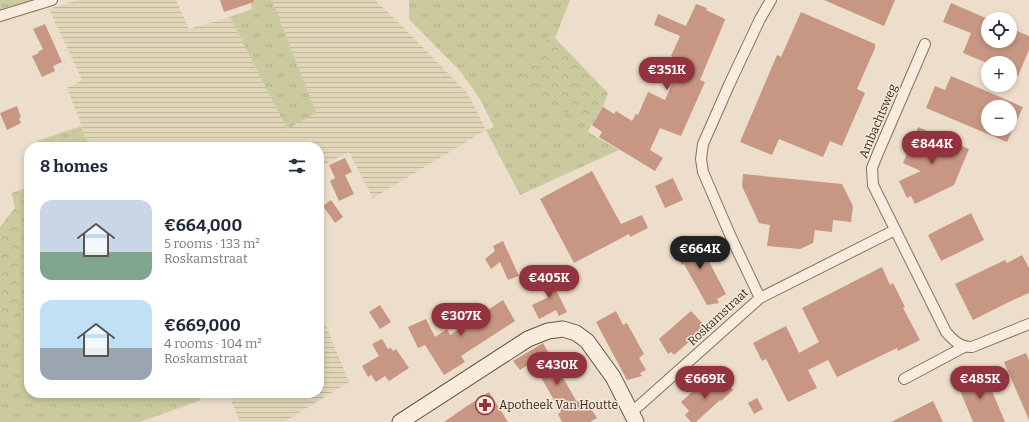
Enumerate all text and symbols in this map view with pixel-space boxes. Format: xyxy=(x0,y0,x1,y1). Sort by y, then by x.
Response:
map controls xyxy=(981,12,1017,136)
button: locate xyxy=(981,12,1017,48)
button: + xyxy=(981,56,1017,92)
pin: €351K xyxy=(639,57,695,91)
text: €351K xyxy=(648,62,686,77)
street label: Ambachtsweg xyxy=(856,82,900,160)
button: − xyxy=(981,100,1017,136)
pin: €844K xyxy=(904,131,960,165)
text: €844K xyxy=(911,136,953,151)
icon: filters xyxy=(286,155,308,177)
text: 8 homes xyxy=(40,156,108,177)
text: €664,000 xyxy=(164,215,242,236)
icon: home xyxy=(72,216,120,264)
text: 5 rooms · 133 m² xyxy=(164,236,260,251)
pin: €664K xyxy=(672,236,728,270)
text: €664K xyxy=(679,241,721,256)
text: Roskamstraat xyxy=(164,251,248,266)
pin: €405K xyxy=(521,265,577,299)
text: €405K xyxy=(528,270,570,285)
street label: Roskamstraat xyxy=(685,285,751,348)
pin: €307K xyxy=(433,303,489,337)
text: €307K xyxy=(441,308,482,323)
text: €669,000 xyxy=(164,315,241,336)
icon: home xyxy=(72,316,120,364)
text: 4 rooms · 104 m² xyxy=(164,336,262,351)
text: Roskamstraat xyxy=(164,351,248,366)
pin: €430K xyxy=(529,352,585,386)
text: €430K xyxy=(536,357,578,372)
pin: €669K xyxy=(677,366,733,400)
pin: €485K xyxy=(952,366,1008,400)
text: €669K xyxy=(684,371,726,386)
text: €485K xyxy=(959,371,1001,386)
pharmacy icon: Apotheek Van Houtte xyxy=(474,394,496,416)
place label: Apotheek Van Houtte xyxy=(499,398,618,412)

